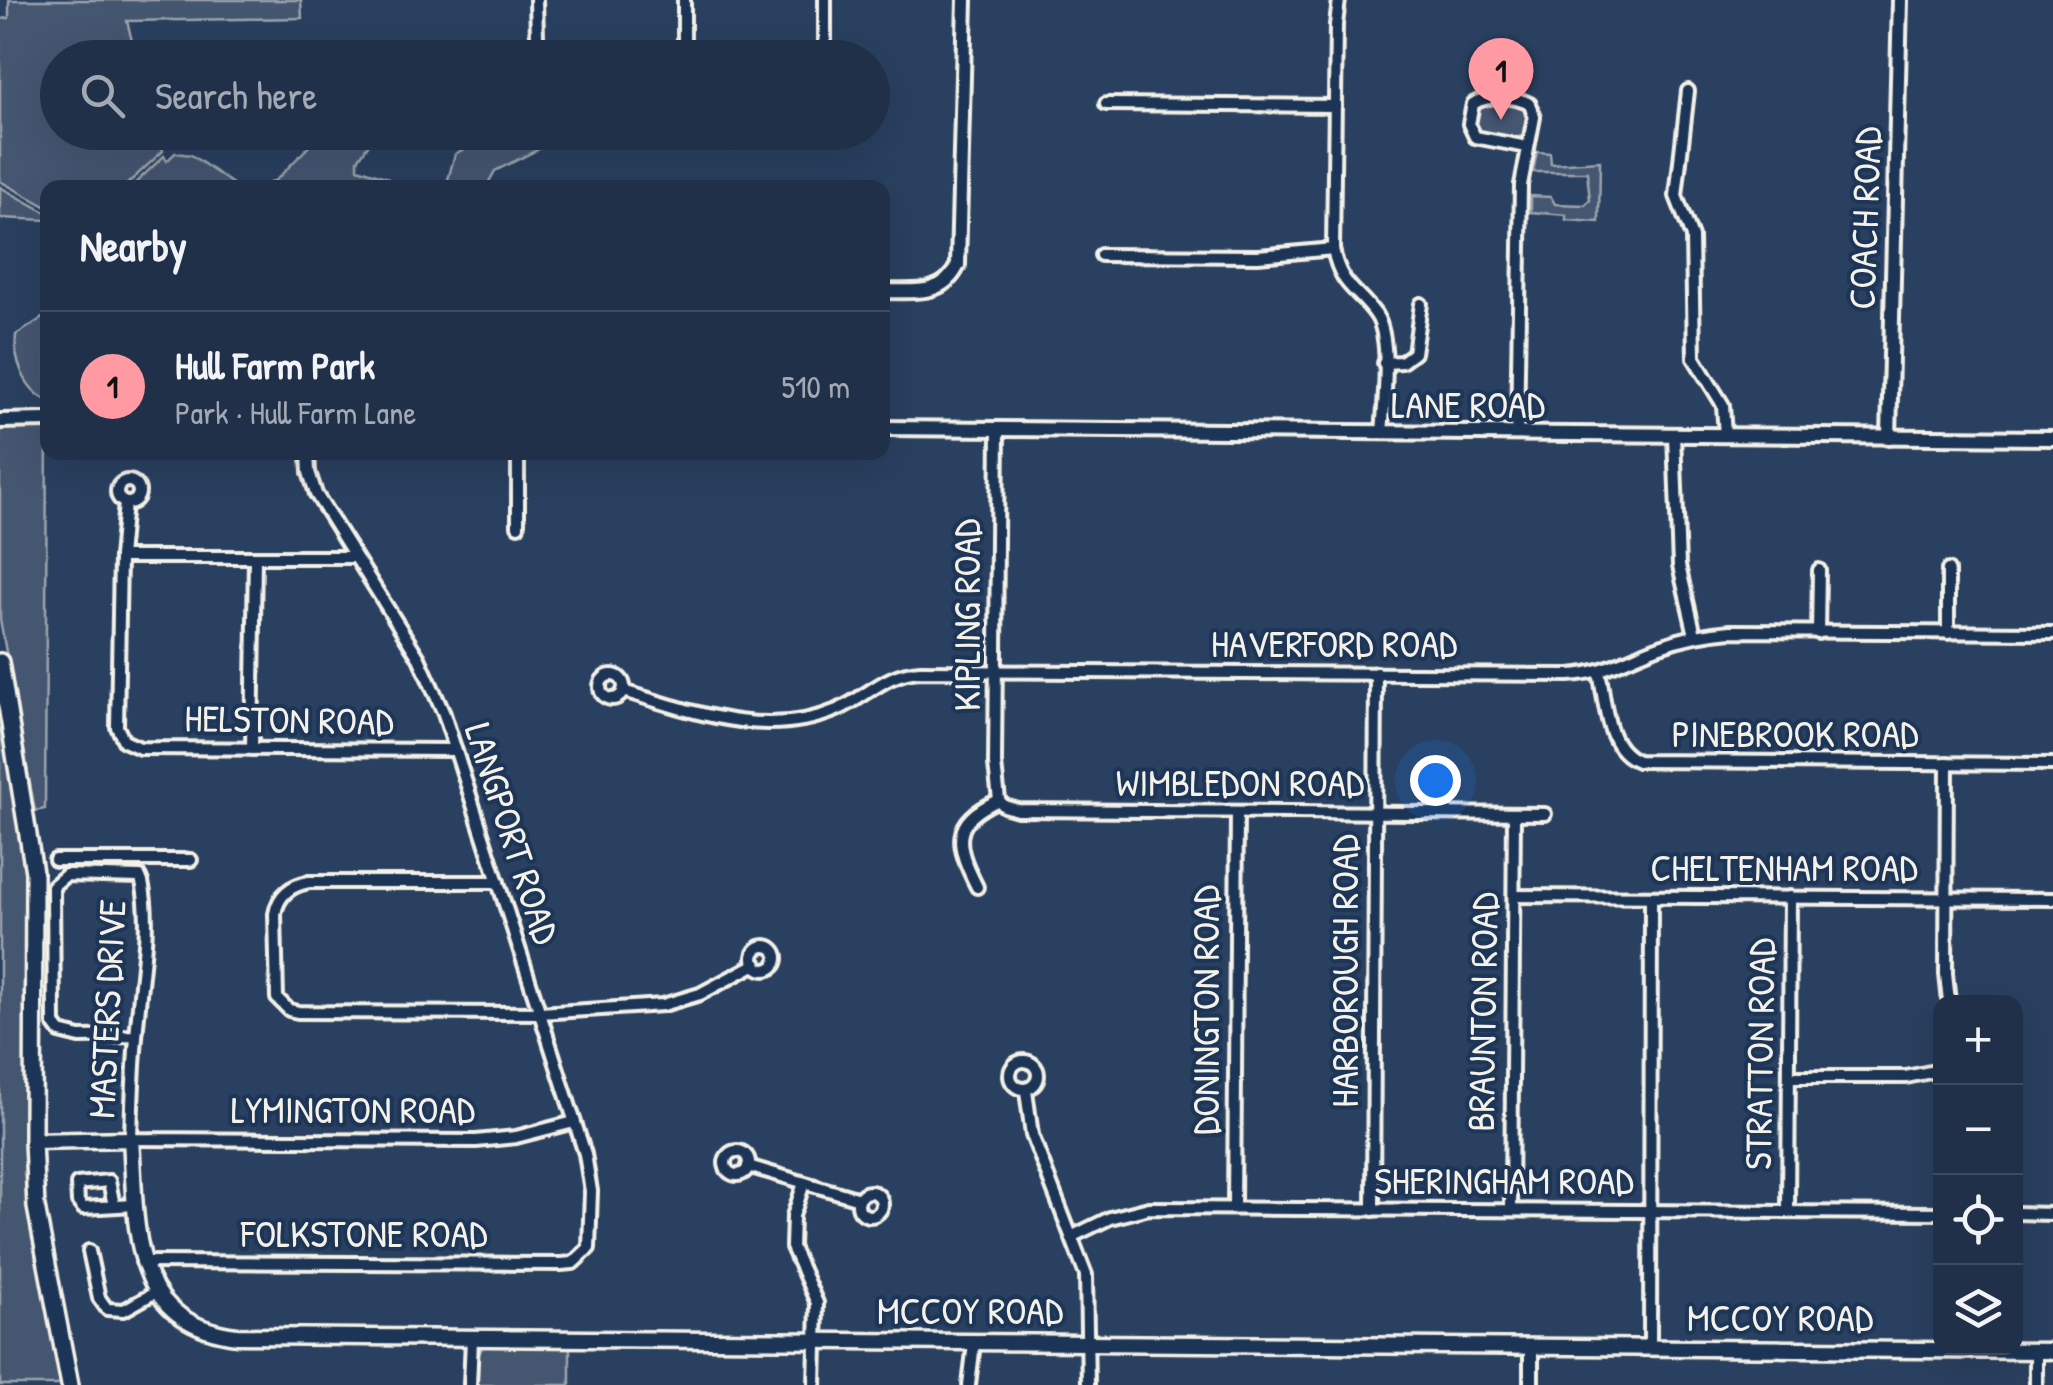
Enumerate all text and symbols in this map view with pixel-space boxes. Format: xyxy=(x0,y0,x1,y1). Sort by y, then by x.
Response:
pin: 1 xyxy=(1468,38,1534,120)
search box xyxy=(40,40,890,150)
icon: search xyxy=(75,68,130,123)
text: Search here xyxy=(155,69,317,121)
street label: COACH ROAD xyxy=(1835,126,1893,310)
text: Nearby xyxy=(80,217,187,274)
text: Hull Farm Park xyxy=(175,339,375,391)
text: 1 xyxy=(107,365,118,408)
text: 510 m xyxy=(781,365,850,408)
street label: LANE ROAD xyxy=(1391,378,1545,430)
text: Park · Hull Farm Lane xyxy=(175,391,416,434)
street label: KIPLING ROAD xyxy=(940,519,992,711)
street label: HAVERFORD ROAD xyxy=(1211,617,1457,669)
street label: HELSTON ROAD xyxy=(184,691,394,747)
street label: PINEBROOK ROAD xyxy=(1672,707,1918,759)
street label: LANGPORT ROAD xyxy=(453,716,573,950)
your location xyxy=(1410,755,1461,806)
street label: WIMBLEDON ROAD xyxy=(1116,756,1364,808)
street label: HARBOROUGH ROAD xyxy=(1318,835,1370,1108)
street label: CHELTENHAM ROAD xyxy=(1651,841,1918,893)
street label: DONINGTON ROAD xyxy=(1179,885,1231,1135)
street label: BRAUNTON ROAD xyxy=(1454,892,1510,1132)
street label: MASTERS DRIVE xyxy=(74,898,138,1120)
street label: STRATTON ROAD xyxy=(1731,938,1787,1170)
map controls xyxy=(1933,995,2023,1355)
button: + xyxy=(1933,995,2023,1085)
street label: LYMINGTON ROAD xyxy=(231,1083,475,1135)
button: − xyxy=(1933,1085,2023,1175)
street label: SHERINGHAM ROAD xyxy=(1374,1154,1634,1206)
button: locate xyxy=(1933,1175,2023,1265)
street label: FOLKSTONE ROAD xyxy=(240,1207,487,1259)
button: layers xyxy=(1933,1265,2023,1355)
street label: MCCOY ROAD xyxy=(877,1284,1063,1336)
street label: MCCOY ROAD xyxy=(1687,1291,1873,1343)

